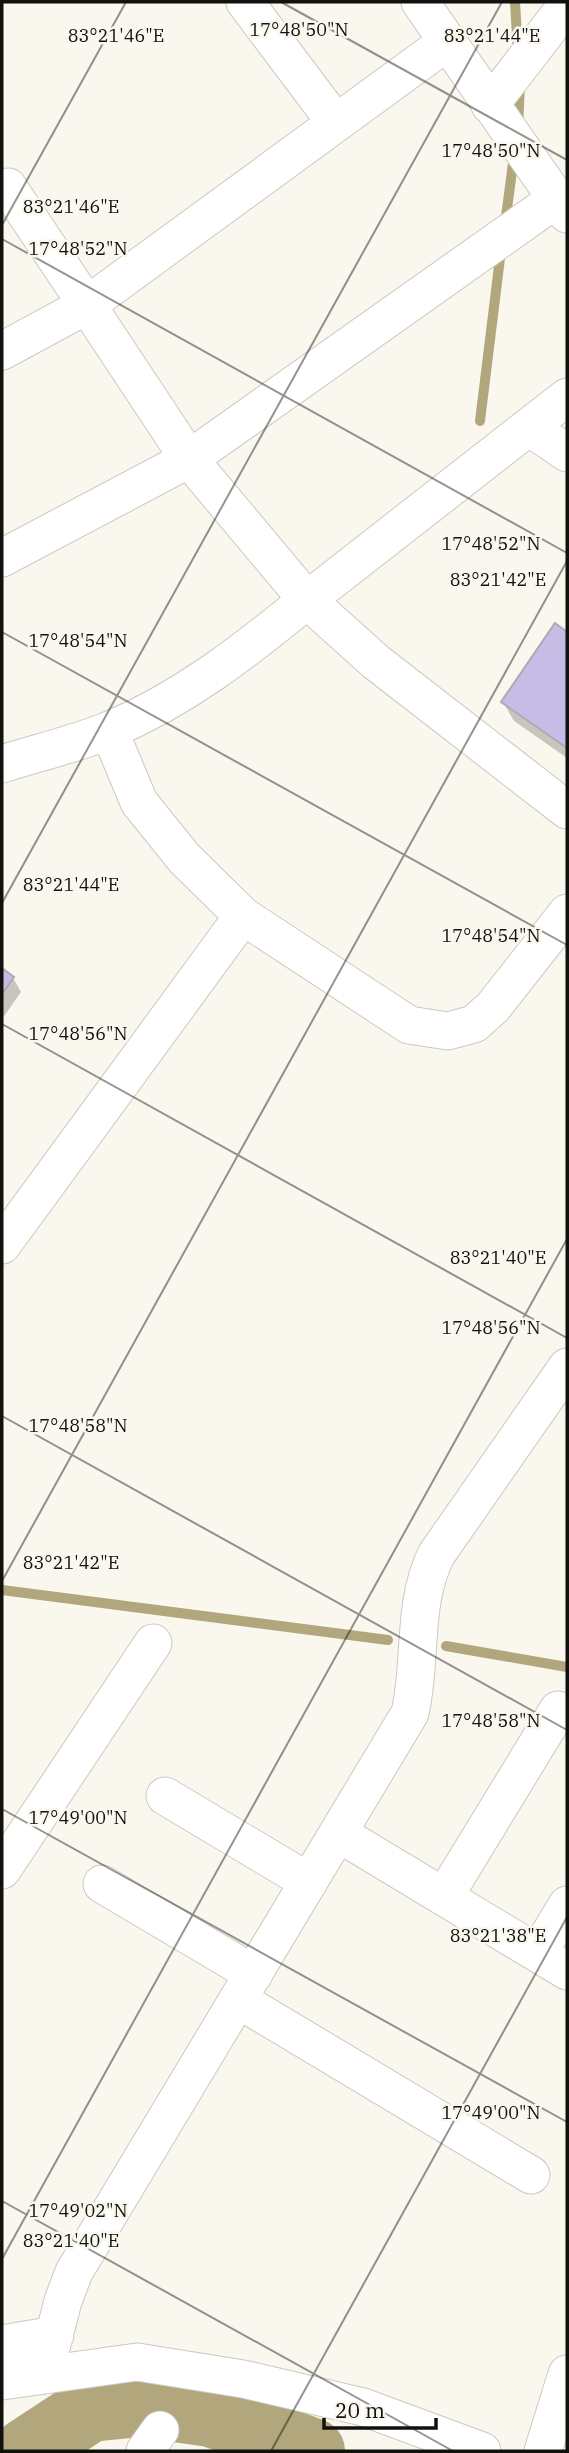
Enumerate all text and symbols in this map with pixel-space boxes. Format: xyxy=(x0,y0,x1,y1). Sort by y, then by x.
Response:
text: 17°48'50"N xyxy=(250,18,349,41)
text: 83°21'46"E xyxy=(68,24,164,47)
text: 83°21'44"E xyxy=(444,24,540,47)
text: 17°48'50"N xyxy=(442,139,541,162)
text: 83°21'46"E xyxy=(23,195,119,218)
text: 17°48'52"N xyxy=(29,237,128,260)
text: 17°48'52"N xyxy=(442,532,541,555)
text: 83°21'42"E xyxy=(450,568,546,591)
text: 17°48'54"N xyxy=(29,629,128,652)
text: 83°21'44"E xyxy=(23,873,119,896)
text: 17°48'54"N xyxy=(442,924,541,947)
text: 17°48'56"N xyxy=(29,1022,128,1045)
text: 83°21'40"E xyxy=(450,1246,546,1269)
text: 17°48'56"N xyxy=(442,1316,541,1339)
text: 17°48'58"N xyxy=(29,1414,128,1437)
text: 83°21'42"E xyxy=(23,1551,119,1574)
text: 17°48'58"N xyxy=(442,1709,541,1732)
text: 17°49'00"N xyxy=(29,1806,128,1829)
text: 83°21'38"E xyxy=(450,1924,546,1947)
text: 17°49'00"N xyxy=(442,2101,541,2124)
text: 17°49'02"N xyxy=(29,2199,128,2222)
text: 83°21'40"E xyxy=(23,2229,119,2252)
scale bar xyxy=(324,2386,436,2430)
text: 20 m xyxy=(335,2396,385,2424)

